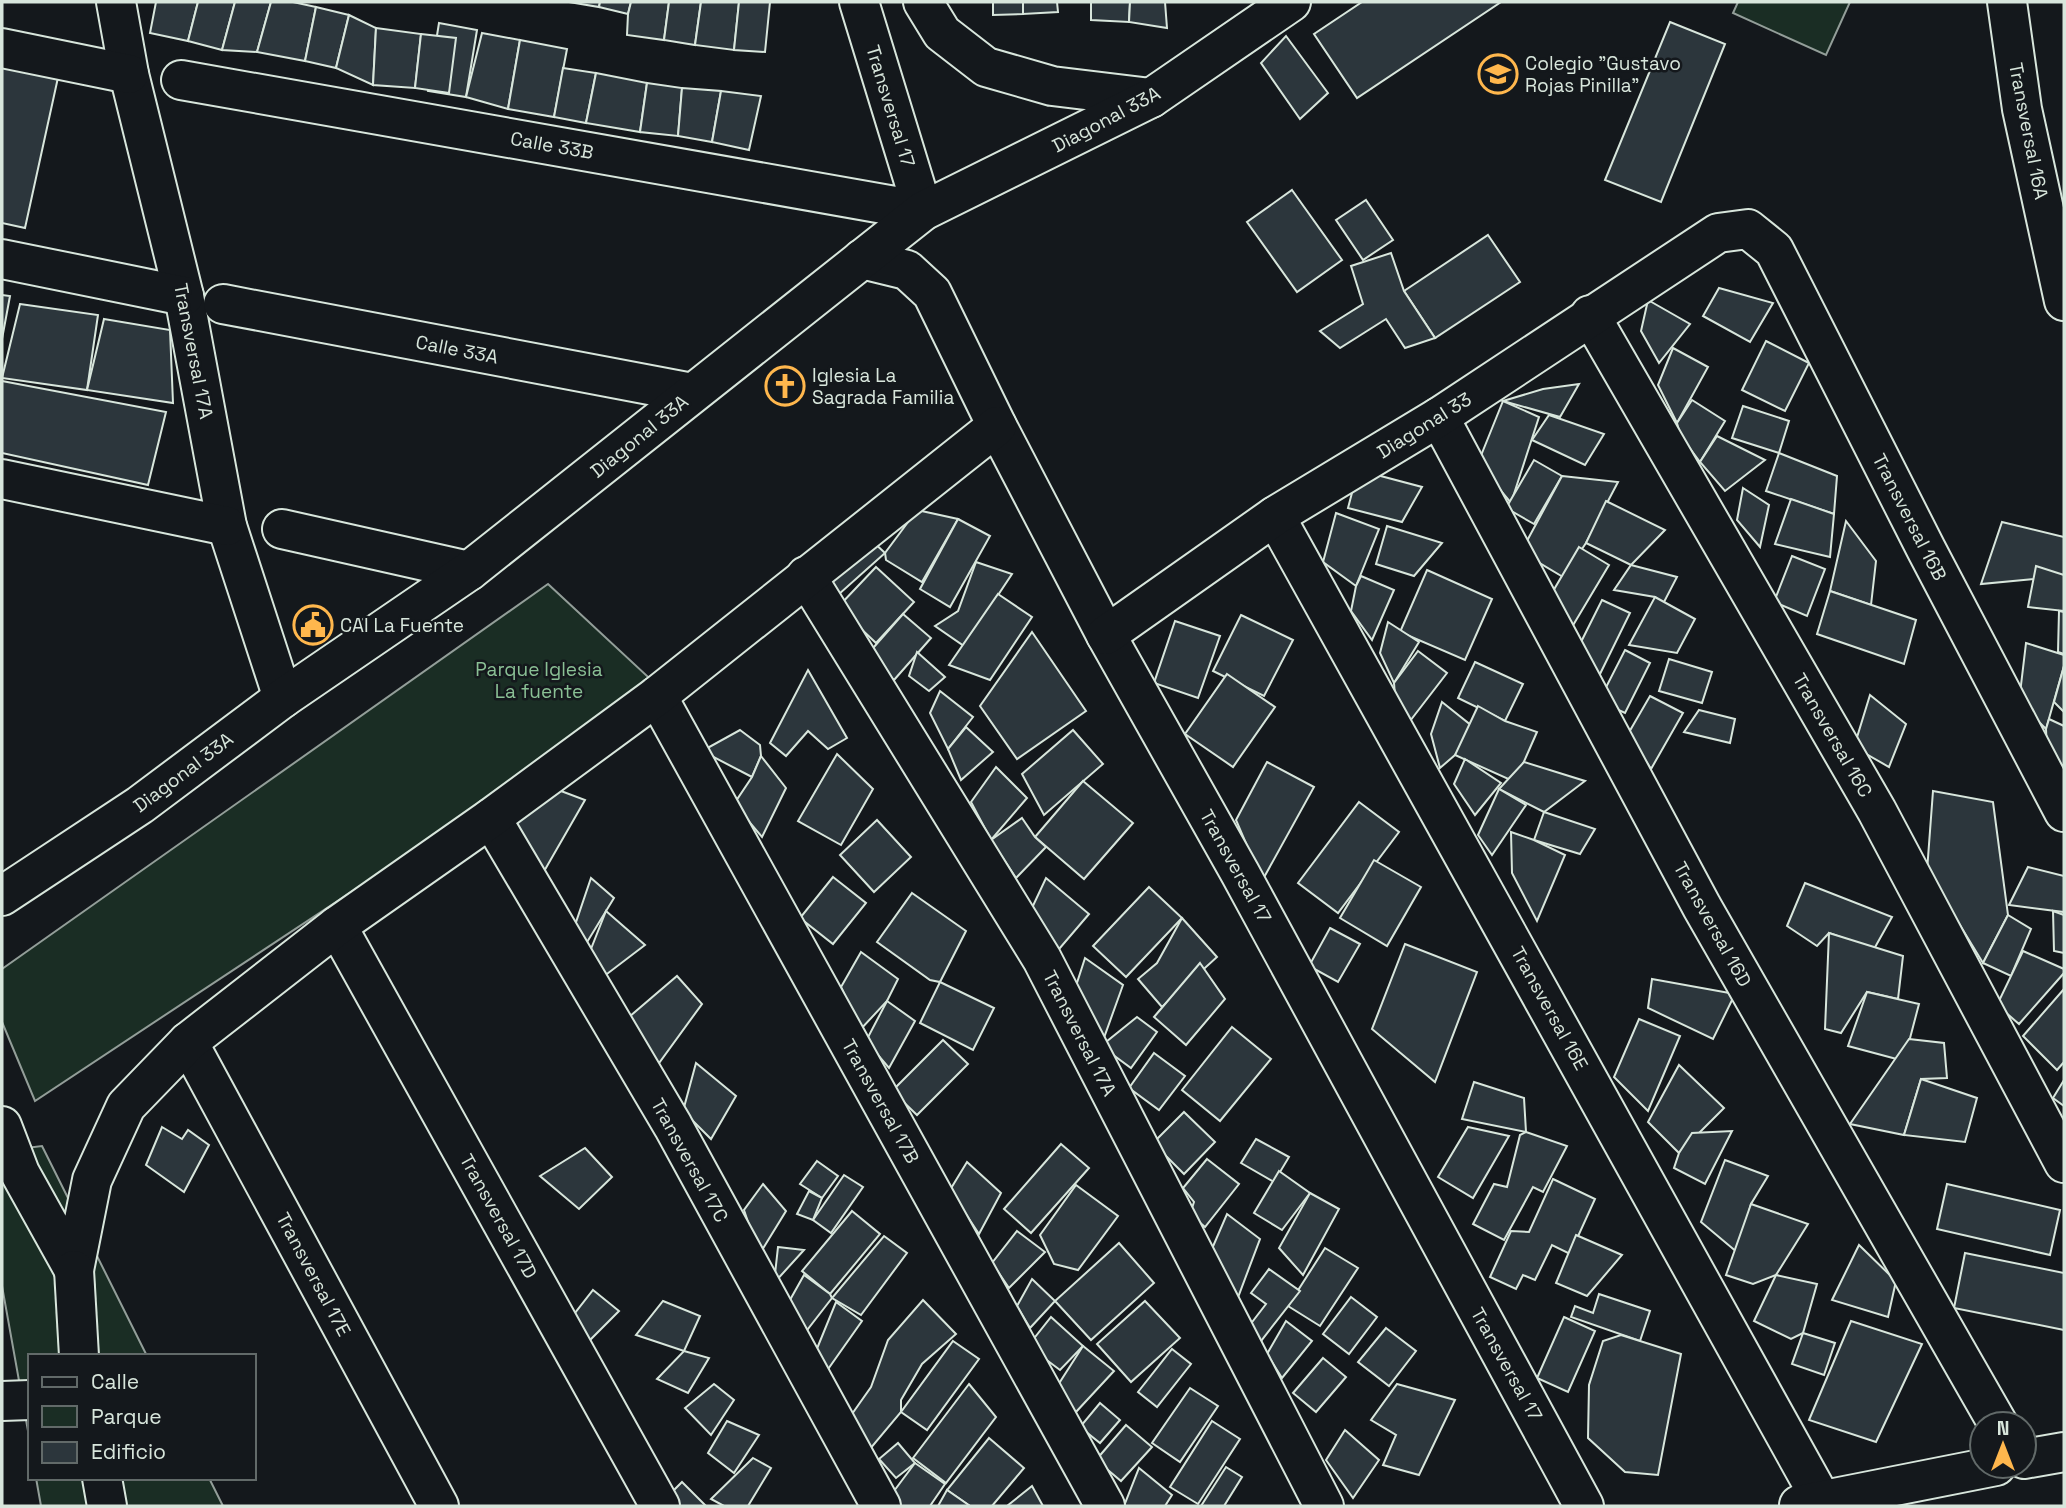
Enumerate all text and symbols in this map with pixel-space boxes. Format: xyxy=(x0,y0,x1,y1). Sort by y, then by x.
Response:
street label: Transversal 17 xyxy=(860,42,921,170)
place label: Colegio "Gustavo Rojas Pinilla" xyxy=(1525,51,1681,98)
school or university icon: Colegio "Gustavo Rojas Pinilla" xyxy=(1477,53,1519,95)
street label: Transversal 16A xyxy=(2003,61,2054,202)
street label: Diagonal 33A xyxy=(1048,80,1165,158)
street label: Calle 33B xyxy=(508,126,595,165)
street label: Transversal 17A xyxy=(168,281,219,421)
street label: Calle 33A xyxy=(414,329,500,370)
place label: Iglesia La Sagrada Familia xyxy=(812,363,954,410)
church icon: Iglesia La Sagrada Familia xyxy=(764,365,806,407)
street label: Diagonal 33 xyxy=(1372,386,1476,464)
street label: Diagonal 33A xyxy=(585,389,693,484)
street label: Transversal 16B xyxy=(1867,449,1952,585)
public building icon: CAI La Fuente xyxy=(292,604,334,646)
place label: CAI La Fuente xyxy=(340,613,464,638)
park label: Parque Iglesia La fuente xyxy=(475,657,603,704)
street label: Transversal 16C xyxy=(1787,669,1878,802)
street label: Diagonal 33A xyxy=(128,727,238,818)
street label: Transversal 17 xyxy=(1194,805,1277,928)
street label: Transversal 16D xyxy=(1668,857,1757,991)
street label: Transversal 16E xyxy=(1505,942,1594,1074)
street label: Transversal 17A xyxy=(1037,966,1122,1100)
street label: Transversal 17B xyxy=(836,1035,925,1168)
street label: Transversal 17C xyxy=(645,1094,734,1227)
street label: Transversal 17D xyxy=(454,1150,543,1283)
street label: Transversal 17E xyxy=(270,1208,357,1340)
street label: Transversal 17 xyxy=(1465,1303,1548,1426)
legend xyxy=(28,1354,256,1480)
text: Calle xyxy=(91,1368,139,1395)
text: Parque xyxy=(91,1403,162,1430)
north arrow xyxy=(1968,1410,2038,1480)
text: N xyxy=(1997,1416,2009,1441)
text: Edificio xyxy=(91,1438,166,1465)

